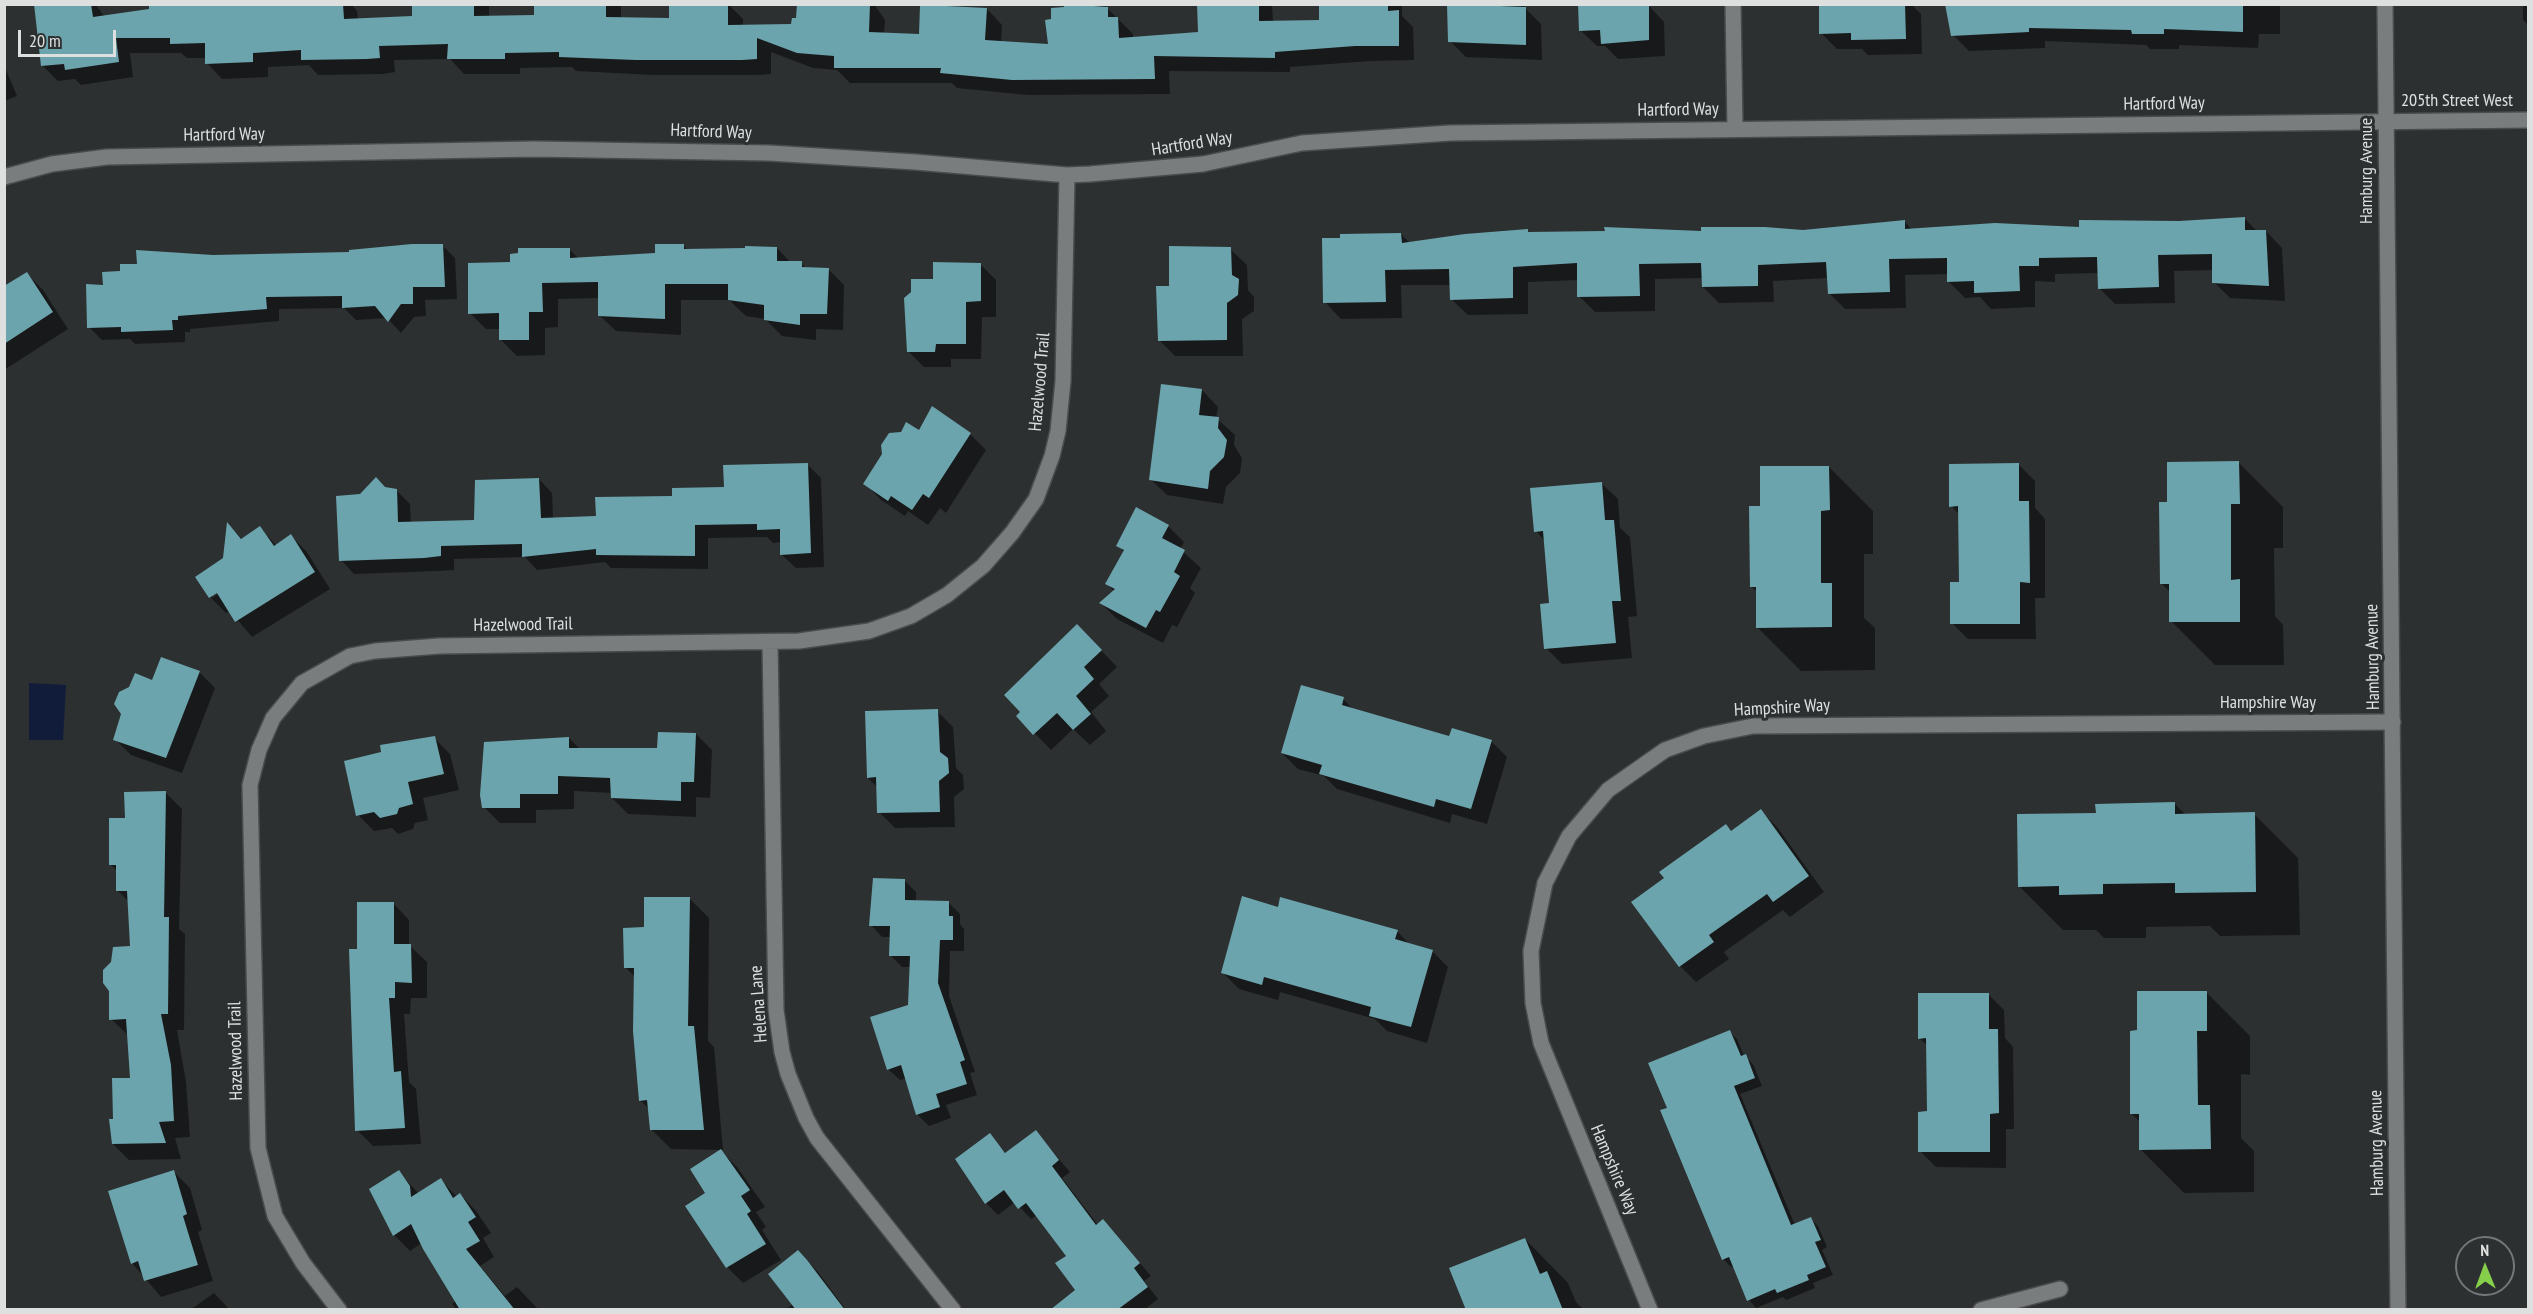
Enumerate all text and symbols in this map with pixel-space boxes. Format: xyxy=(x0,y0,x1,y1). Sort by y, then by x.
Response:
scale bar xyxy=(21,18,118,56)
text: 20 m xyxy=(29,29,61,52)
street label: 205th Street West xyxy=(2401,90,2513,112)
street label: Hartford Way xyxy=(2123,92,2205,116)
street label: Hartford Way xyxy=(1637,98,1719,122)
street label: Hamburg Avenue xyxy=(2356,118,2378,224)
street label: Hartford Way xyxy=(670,120,752,144)
street label: Hartford Way xyxy=(183,123,265,147)
street label: Hartford Way xyxy=(1150,127,1234,161)
street label: Hazelwood Trail xyxy=(1025,332,1055,432)
street label: Hamburg Avenue xyxy=(2361,604,2385,710)
street label: Hazelwood Trail xyxy=(473,613,573,637)
street label: Hampshire Way xyxy=(2220,692,2316,714)
street label: Hampshire Way xyxy=(1734,695,1830,721)
street label: Helena Lane xyxy=(746,965,772,1043)
street label: Hazelwood Trail xyxy=(224,1001,248,1101)
street label: Hamburg Avenue xyxy=(2365,1090,2389,1196)
street label: Hampshire Way xyxy=(1585,1122,1643,1218)
north arrow xyxy=(2455,1236,2515,1296)
text: N xyxy=(2480,1240,2489,1260)

